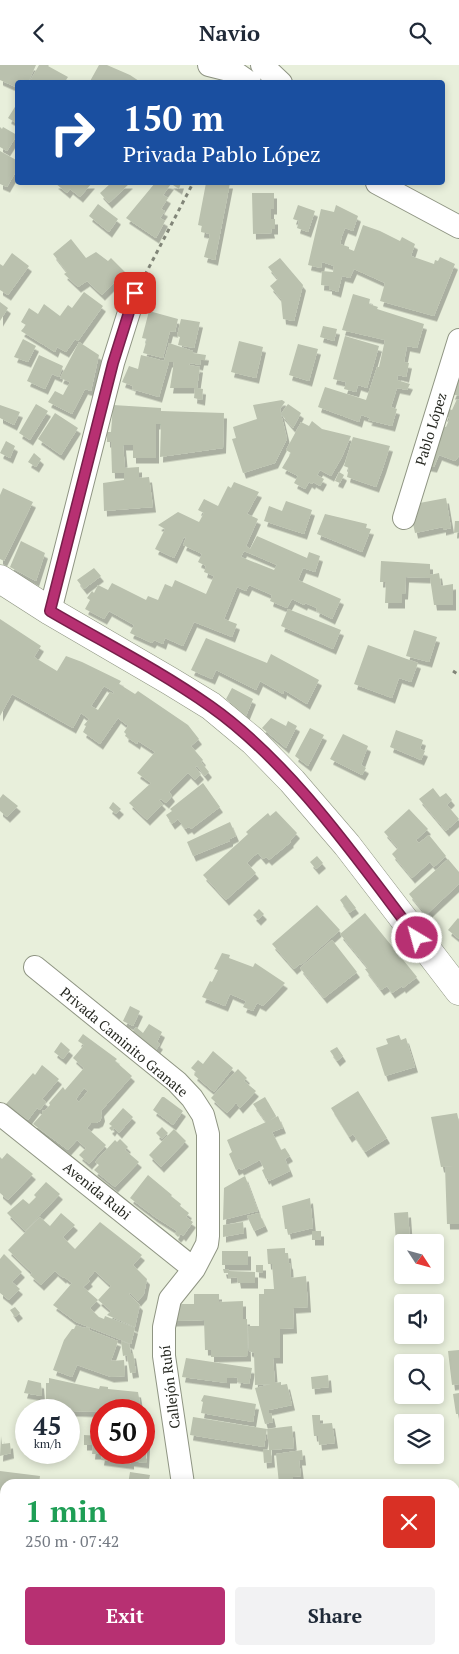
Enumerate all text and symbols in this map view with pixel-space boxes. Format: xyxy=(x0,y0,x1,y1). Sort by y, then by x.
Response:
text: Navio xyxy=(199,18,260,47)
icon: back xyxy=(25,19,53,47)
icon: search xyxy=(406,19,434,47)
text: 150 m xyxy=(123,95,224,141)
icon: right xyxy=(40,100,105,165)
text: Privada Pablo López xyxy=(123,139,321,168)
pin xyxy=(114,272,156,314)
icon: arrive xyxy=(121,279,149,307)
street label: Pablo López xyxy=(410,390,451,468)
position arrow xyxy=(390,911,442,963)
street label: Privada Caminito Granate xyxy=(56,983,192,1101)
street label: Avenida Rubi xyxy=(59,1157,135,1224)
north arrow xyxy=(394,1234,444,1284)
map controls xyxy=(394,1234,444,1464)
button: sound xyxy=(394,1294,444,1344)
street label: Callejón Rubí xyxy=(155,1344,184,1430)
button: search xyxy=(394,1354,444,1404)
speed limit sign: 50 xyxy=(90,1399,155,1464)
text: 45 xyxy=(33,1409,62,1442)
button: layers xyxy=(394,1414,444,1464)
text: km/h xyxy=(34,1436,61,1451)
text: 1 min xyxy=(25,1491,107,1531)
button: close xyxy=(383,1496,435,1548)
text: 250 m · 07:42 xyxy=(25,1530,119,1552)
button: Exit xyxy=(25,1587,225,1645)
button: Share xyxy=(235,1587,435,1645)

